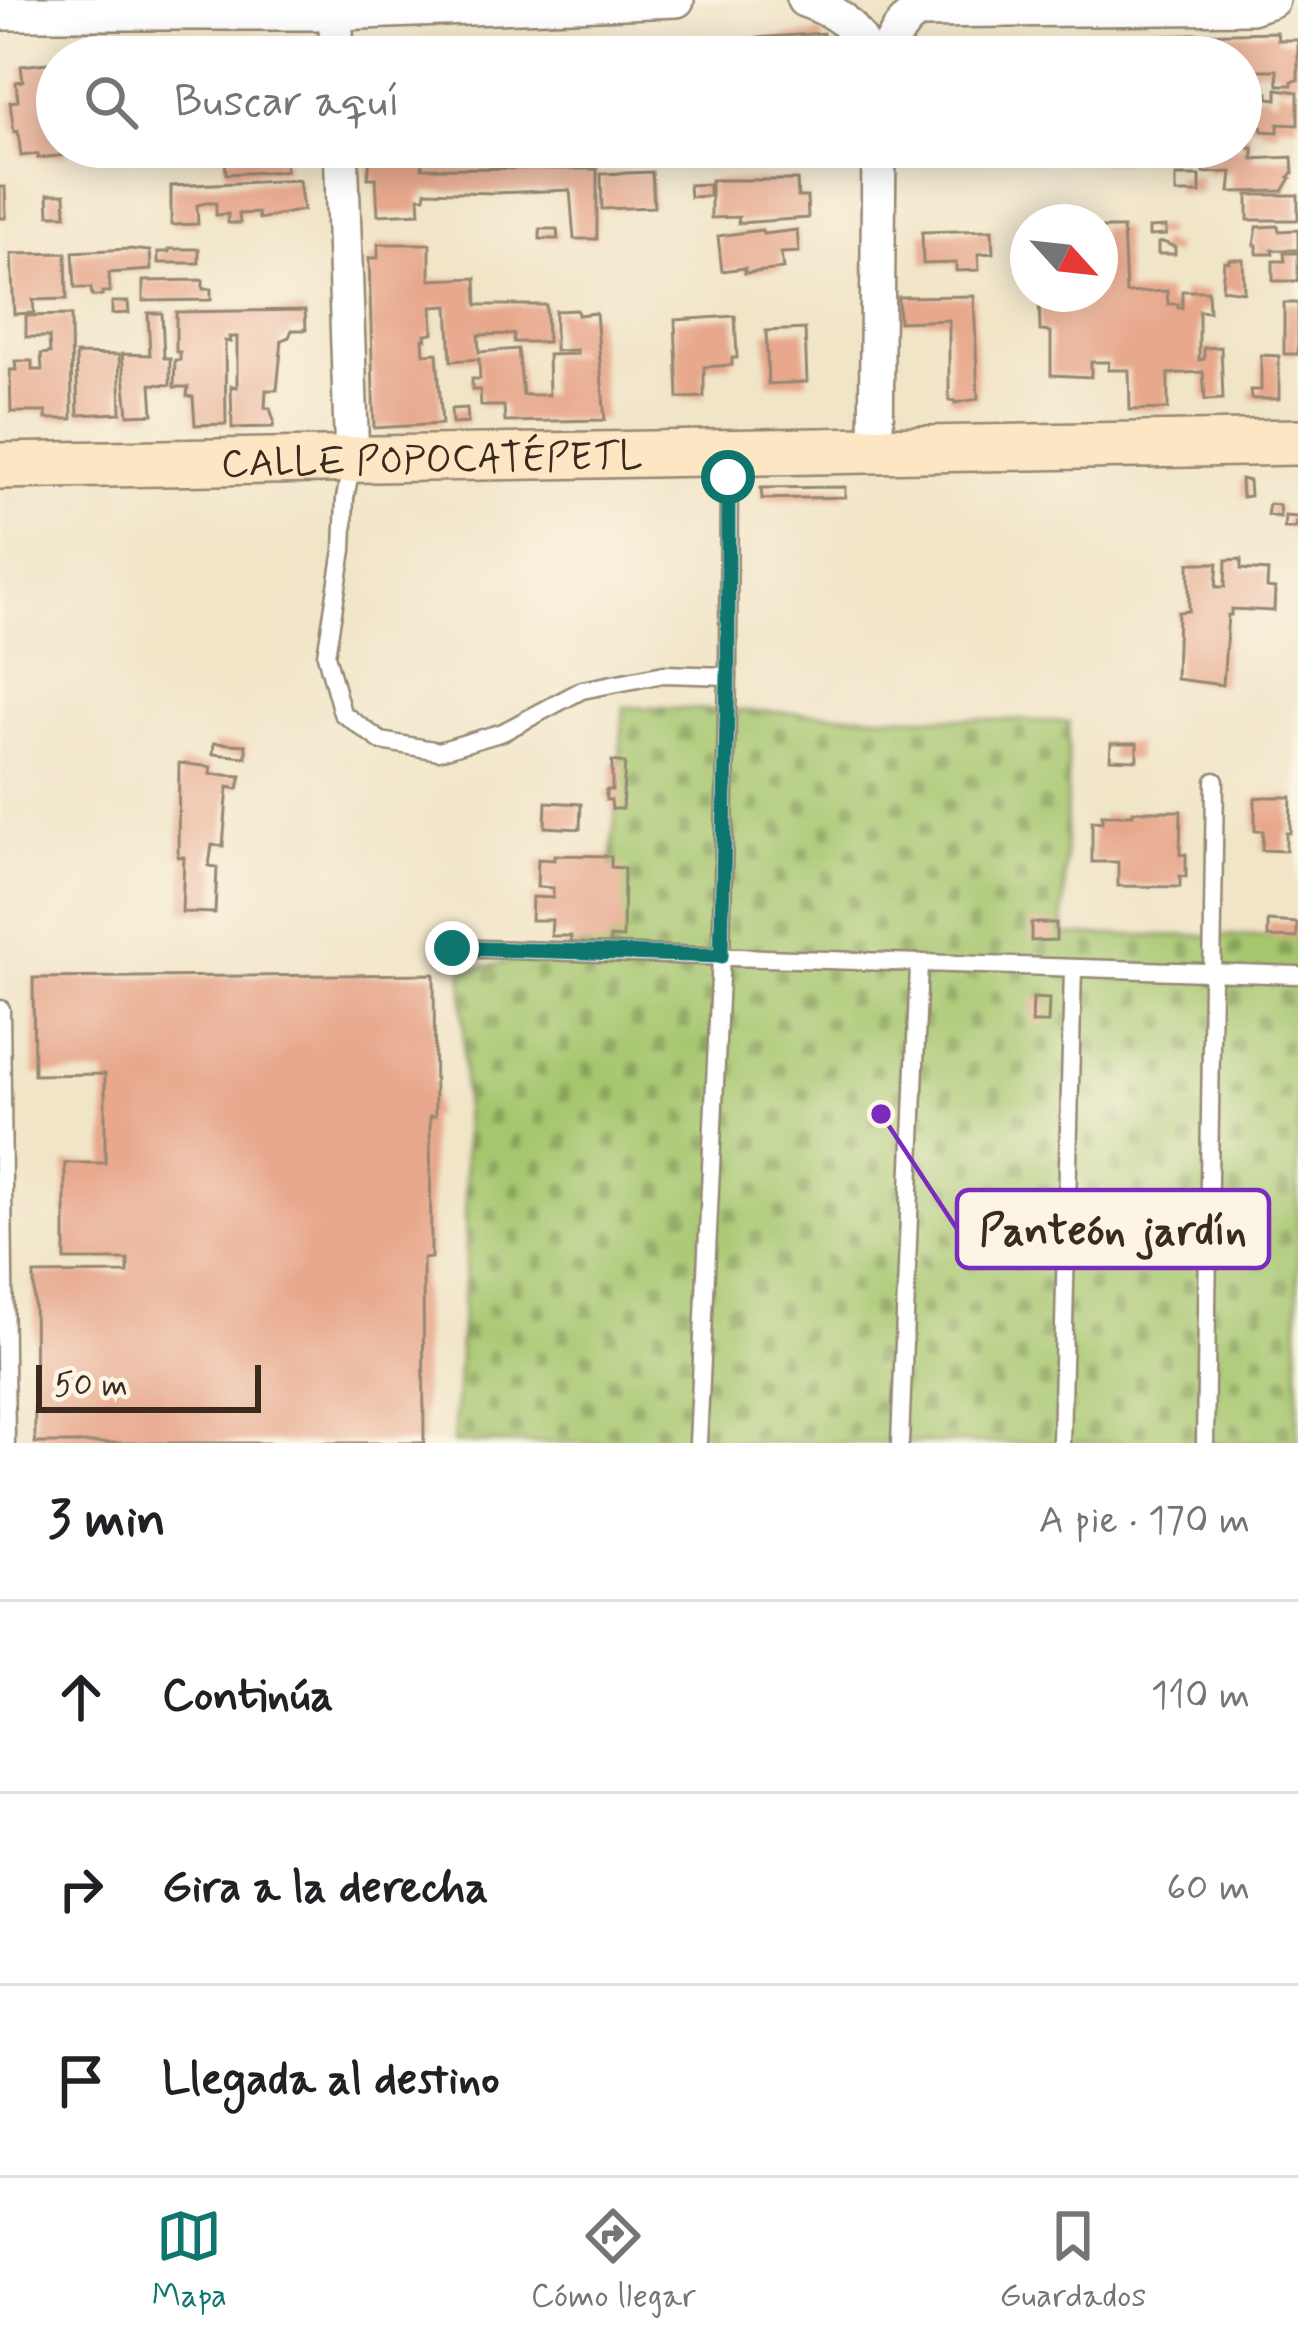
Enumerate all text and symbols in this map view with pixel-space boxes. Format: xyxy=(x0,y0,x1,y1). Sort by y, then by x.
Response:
search box xyxy=(36,36,1262,168)
icon: search xyxy=(78,69,144,135)
text: Buscar aquí xyxy=(174,73,400,132)
north arrow xyxy=(1010,204,1118,312)
street label: CALLE POPOCATÉPETL xyxy=(221,432,643,491)
route start xyxy=(701,450,755,504)
route end xyxy=(425,921,479,975)
callout: Panteón jardín xyxy=(957,1190,1269,1268)
text: Panteón jardín xyxy=(979,1205,1247,1260)
scale bar xyxy=(36,1359,261,1412)
text: 50 m xyxy=(54,1364,128,1408)
text: 3 min xyxy=(48,1488,166,1554)
text: A pie · 170 m xyxy=(1039,1496,1250,1547)
icon: ahead xyxy=(48,1664,114,1730)
text: Continúa xyxy=(162,1667,333,1726)
text: 110 m xyxy=(1151,1671,1250,1722)
icon: right xyxy=(48,1856,114,1922)
text: Gira a la derecha xyxy=(162,1859,488,1918)
text: 60 m xyxy=(1166,1863,1250,1914)
icon: arrive xyxy=(48,2048,114,2114)
text: Llegada al destino xyxy=(162,2051,499,2110)
tab: Mapa xyxy=(152,2203,227,2319)
tab: Cómo llegar xyxy=(531,2203,696,2319)
tab: Guardados xyxy=(999,2203,1146,2319)

